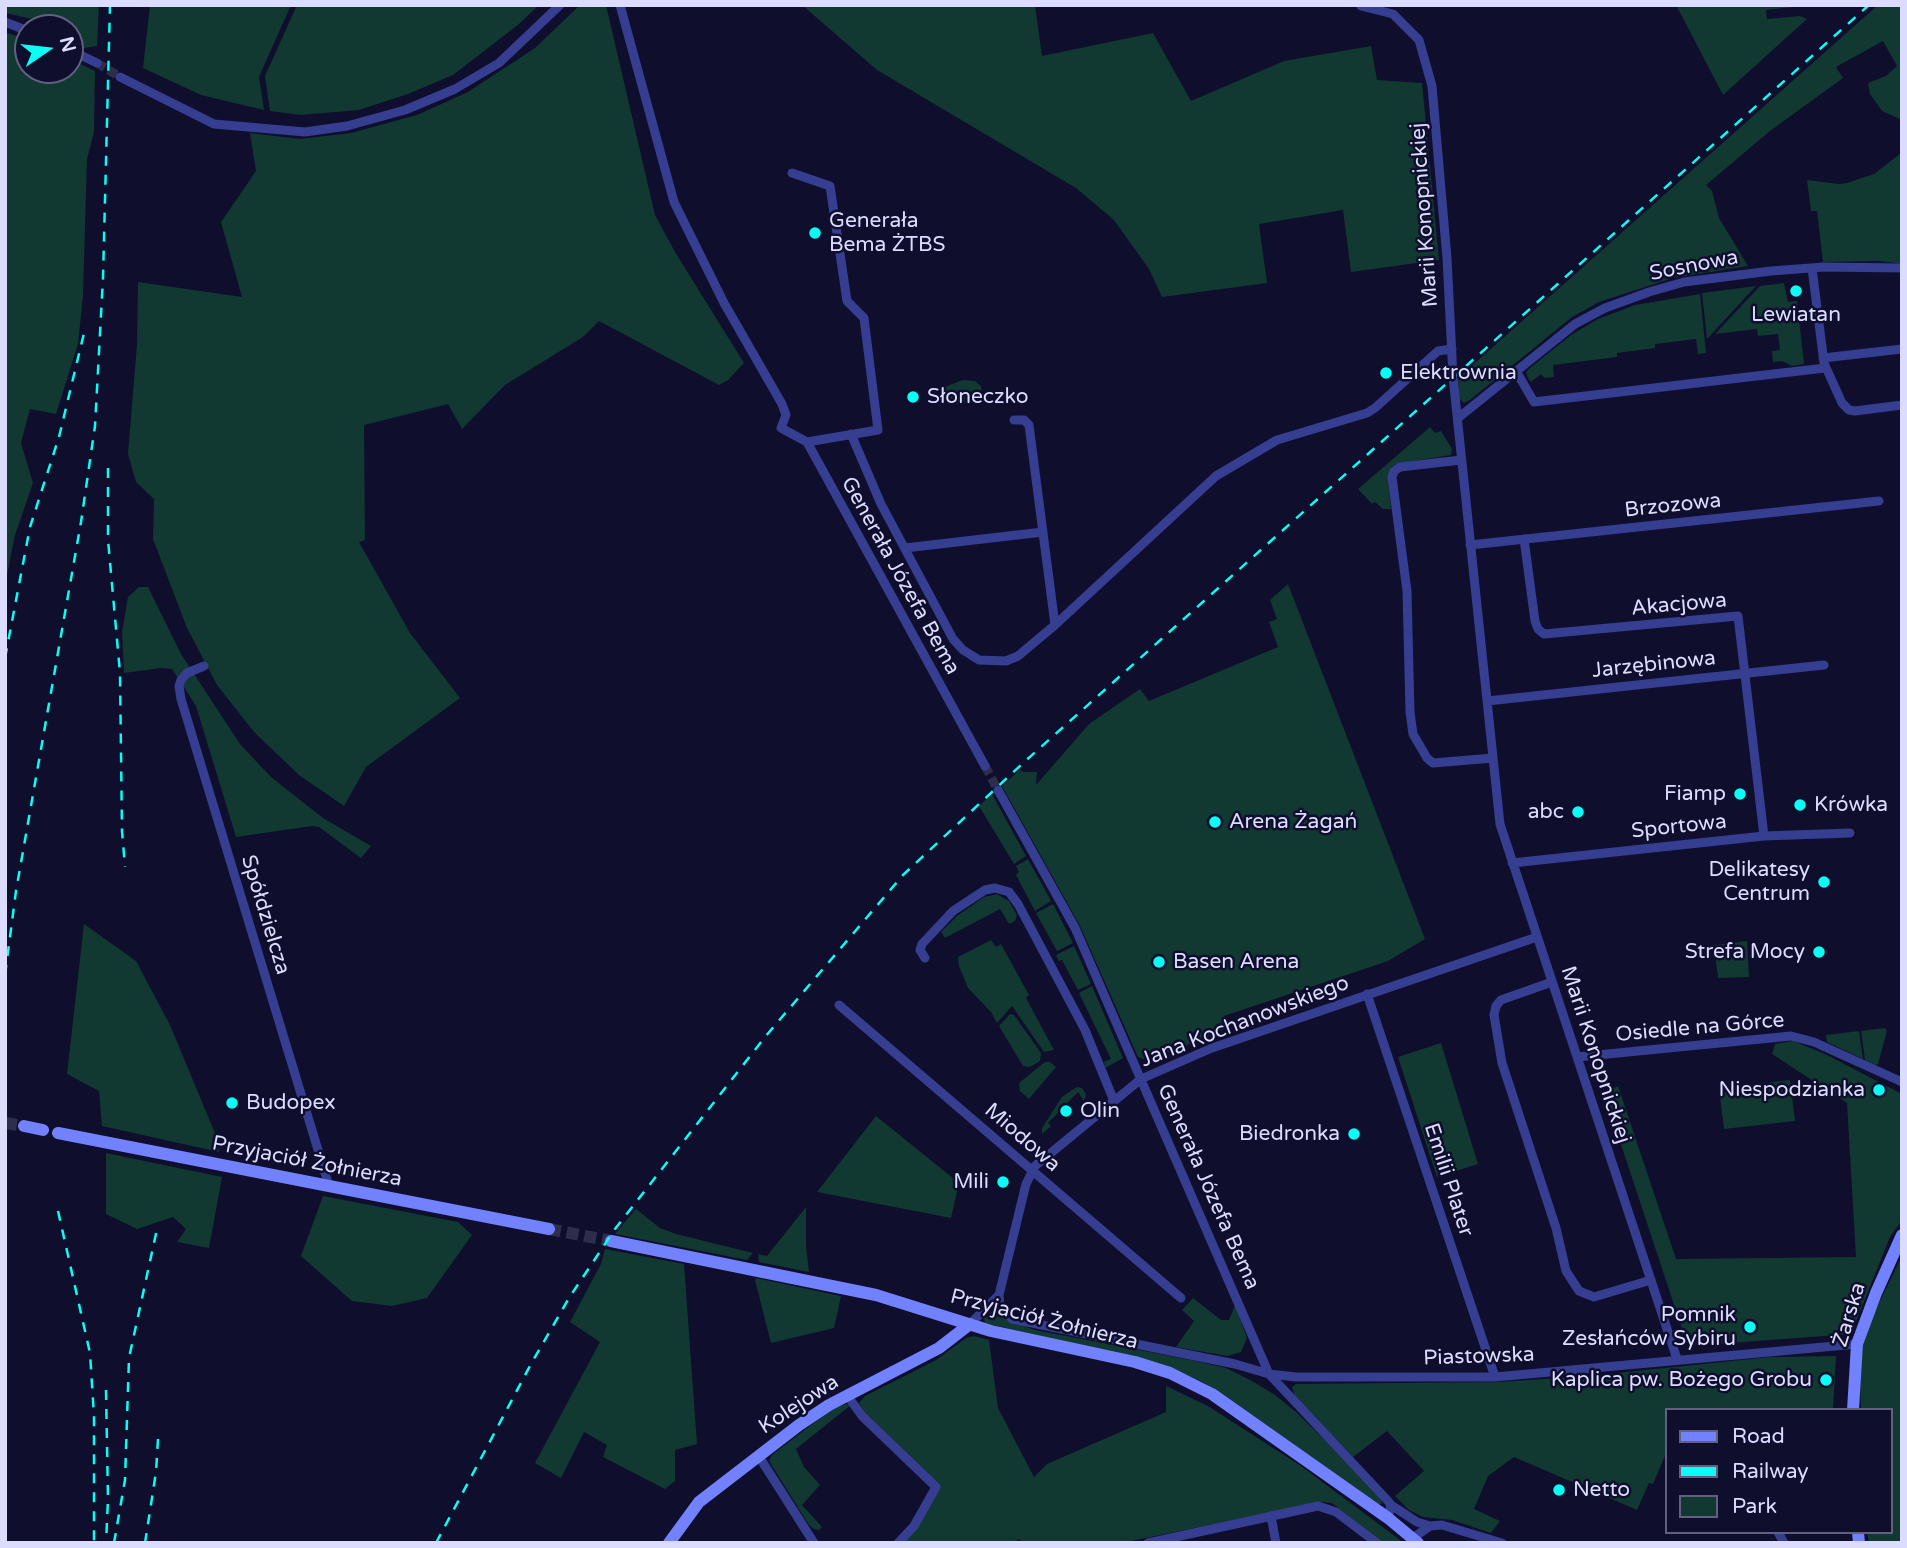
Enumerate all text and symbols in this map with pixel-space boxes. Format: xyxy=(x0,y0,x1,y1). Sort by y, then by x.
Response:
north arrow xyxy=(14,14,84,84)
text: N xyxy=(55,34,80,54)
street label: Marii Konopnickiej xyxy=(1406,122,1444,308)
place label: Generała Bema ŻTBS xyxy=(829,208,946,258)
marker: Generała Bema ŻTBS xyxy=(807,225,823,241)
street label: Sosnowa xyxy=(1648,245,1740,287)
marker: Lewiatan xyxy=(1788,283,1804,299)
place label: Lewiatan xyxy=(1751,302,1841,328)
place label: Elektrownia xyxy=(1400,360,1517,386)
marker: Elektrownia xyxy=(1378,365,1394,381)
place label: Słoneczko xyxy=(927,384,1028,410)
marker: Słoneczko xyxy=(905,389,921,405)
street label: Generała Józefa Bema xyxy=(835,473,965,679)
street label: Brzozowa xyxy=(1623,488,1723,524)
street label: Akacjowa xyxy=(1630,588,1728,622)
street label: Jarzębinowa xyxy=(1591,646,1717,684)
place label: Fiamp xyxy=(1664,781,1726,807)
marker: Fiamp xyxy=(1732,786,1748,802)
place label: Krówka xyxy=(1814,792,1888,818)
marker: Krówka xyxy=(1792,797,1808,813)
place label: abc xyxy=(1528,799,1564,825)
marker: abc xyxy=(1570,804,1586,820)
place label: Arena Żagań xyxy=(1229,809,1357,835)
street label: Sportowa xyxy=(1630,809,1728,845)
marker: Arena Żagań xyxy=(1207,814,1223,830)
street label: Spółdzielcza xyxy=(235,852,295,978)
place label: Delikatesy Centrum xyxy=(1708,857,1810,907)
marker: Delikatesy Centrum xyxy=(1816,874,1832,890)
place label: Strefa Mocy xyxy=(1685,939,1805,965)
marker: Strefa Mocy xyxy=(1811,944,1827,960)
place label: Basen Arena xyxy=(1173,949,1299,975)
marker: Basen Arena xyxy=(1151,954,1167,970)
street label: Marii Konopnickiej xyxy=(1554,963,1636,1147)
street label: Jana Kochanowskiego xyxy=(1137,971,1353,1073)
street label: Osiedle na Górce xyxy=(1615,1008,1785,1048)
place label: Niespodzianka xyxy=(1719,1077,1865,1103)
street label: Generała Józefa Bema xyxy=(1151,1080,1265,1294)
marker: Niespodzianka xyxy=(1871,1082,1887,1098)
place label: Budopex xyxy=(246,1090,336,1116)
marker: Budopex xyxy=(224,1095,240,1111)
street label: Miodowa xyxy=(979,1098,1065,1178)
place label: Olin xyxy=(1080,1098,1120,1124)
marker: Olin xyxy=(1058,1103,1074,1119)
street label: Emilii Plater xyxy=(1418,1120,1478,1240)
place label: Biedronka xyxy=(1239,1121,1340,1147)
marker: Biedronka xyxy=(1346,1126,1362,1142)
street label: Przyjaciół Żołnierza xyxy=(210,1131,404,1193)
place label: Mili xyxy=(953,1169,989,1195)
marker: Mili xyxy=(995,1174,1011,1190)
street label: Żarska xyxy=(1828,1280,1872,1350)
street label: Przyjaciół Żołnierza xyxy=(947,1284,1141,1356)
place label: Pomnik Zesłańców Sybiru xyxy=(1562,1302,1736,1352)
marker: Pomnik Zesłańców Sybiru xyxy=(1742,1319,1758,1335)
street label: Piastowska xyxy=(1423,1342,1535,1372)
place label: Kaplica pw. Bożego Grobu xyxy=(1551,1367,1812,1393)
street label: Kolejowa xyxy=(754,1370,844,1440)
marker: Kaplica pw. Bożego Grobu xyxy=(1818,1372,1834,1388)
legend xyxy=(1666,1408,1893,1534)
text: Road xyxy=(1732,1424,1785,1449)
text: Railway xyxy=(1732,1459,1809,1484)
place label: Netto xyxy=(1573,1477,1630,1503)
marker: Netto xyxy=(1551,1482,1567,1498)
text: Park xyxy=(1732,1494,1777,1519)

